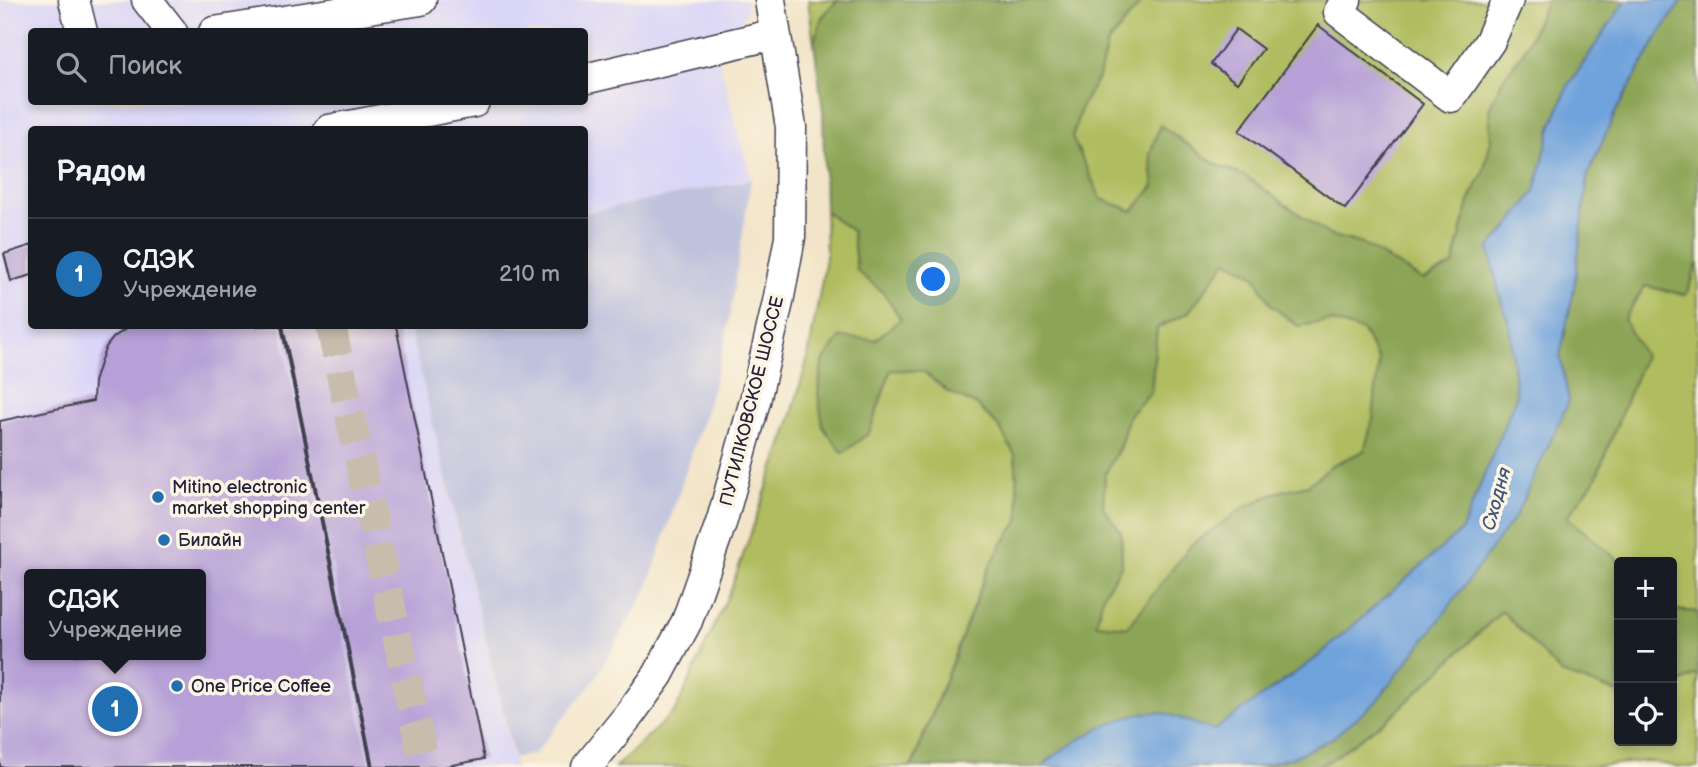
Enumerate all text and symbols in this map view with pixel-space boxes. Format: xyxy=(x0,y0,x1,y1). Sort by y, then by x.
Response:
search box xyxy=(28,28,588,105)
icon: search xyxy=(52,48,90,86)
text: Поиск xyxy=(108,51,182,82)
text: Рядом xyxy=(56,154,146,190)
text: СДЭК xyxy=(123,245,194,276)
text: 1 xyxy=(74,260,84,288)
text: 210 m xyxy=(499,260,560,288)
your location xyxy=(916,262,950,296)
text: Учреждение xyxy=(123,276,257,304)
street label: ПУТИЛКОВСКОЕ ШОССЕ xyxy=(716,294,788,508)
water label: Сходня xyxy=(1478,465,1517,533)
place label: Mitino electronic market shopping center xyxy=(172,477,366,519)
marker: Mitino electronic market shopping center xyxy=(150,489,166,505)
place label: Билайн xyxy=(178,530,242,551)
marker: Билайн xyxy=(156,532,172,548)
map controls xyxy=(1614,557,1677,746)
button: + xyxy=(1614,557,1677,620)
popup xyxy=(24,569,206,660)
text: СДЭК xyxy=(48,585,119,616)
text: Учреждение xyxy=(48,616,182,644)
button: − xyxy=(1614,620,1677,683)
place label: One Price Coffee xyxy=(191,676,331,697)
marker: One Price Coffee xyxy=(169,678,185,694)
pin: 1 xyxy=(92,683,138,735)
button: locate xyxy=(1614,683,1677,746)

